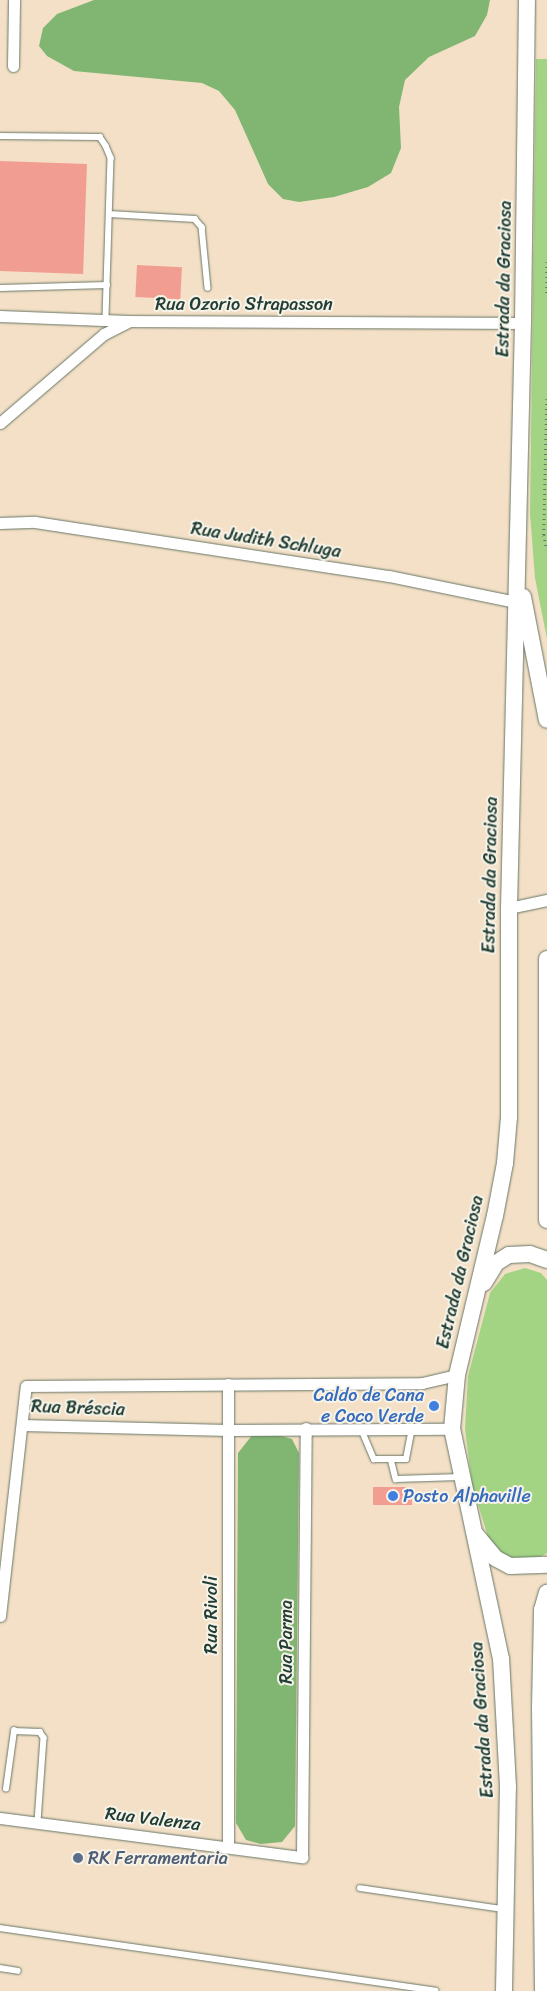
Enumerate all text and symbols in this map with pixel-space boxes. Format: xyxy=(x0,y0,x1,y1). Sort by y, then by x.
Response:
street label: Estrada da Graciosa xyxy=(492,201,516,357)
street label: Rua Ozorio Strapasson xyxy=(155,293,333,315)
street label: Rua Judith Schluga xyxy=(190,517,342,563)
street label: Estrada da Graciosa xyxy=(478,797,502,953)
street label: Estrada da Graciosa xyxy=(432,1194,488,1350)
place label: Caldo de Cana e Coco Verde xyxy=(313,1385,424,1428)
street label: Rua Bréscia xyxy=(31,1396,125,1420)
marker: Caldo de Cana e Coco Verde xyxy=(428,1400,440,1412)
place label: Posto Alphaville xyxy=(403,1485,530,1507)
marker: Posto Alphaville xyxy=(387,1490,399,1502)
street label: Rua Rivoli xyxy=(200,1576,222,1654)
street label: Rua Parma xyxy=(275,1600,297,1684)
street label: Estrada da Graciosa xyxy=(466,1642,498,1798)
street label: Rua Valenza xyxy=(105,1803,201,1835)
place label: RK Ferramentaria xyxy=(88,1847,228,1869)
marker: RK Ferramentaria xyxy=(72,1852,84,1864)

